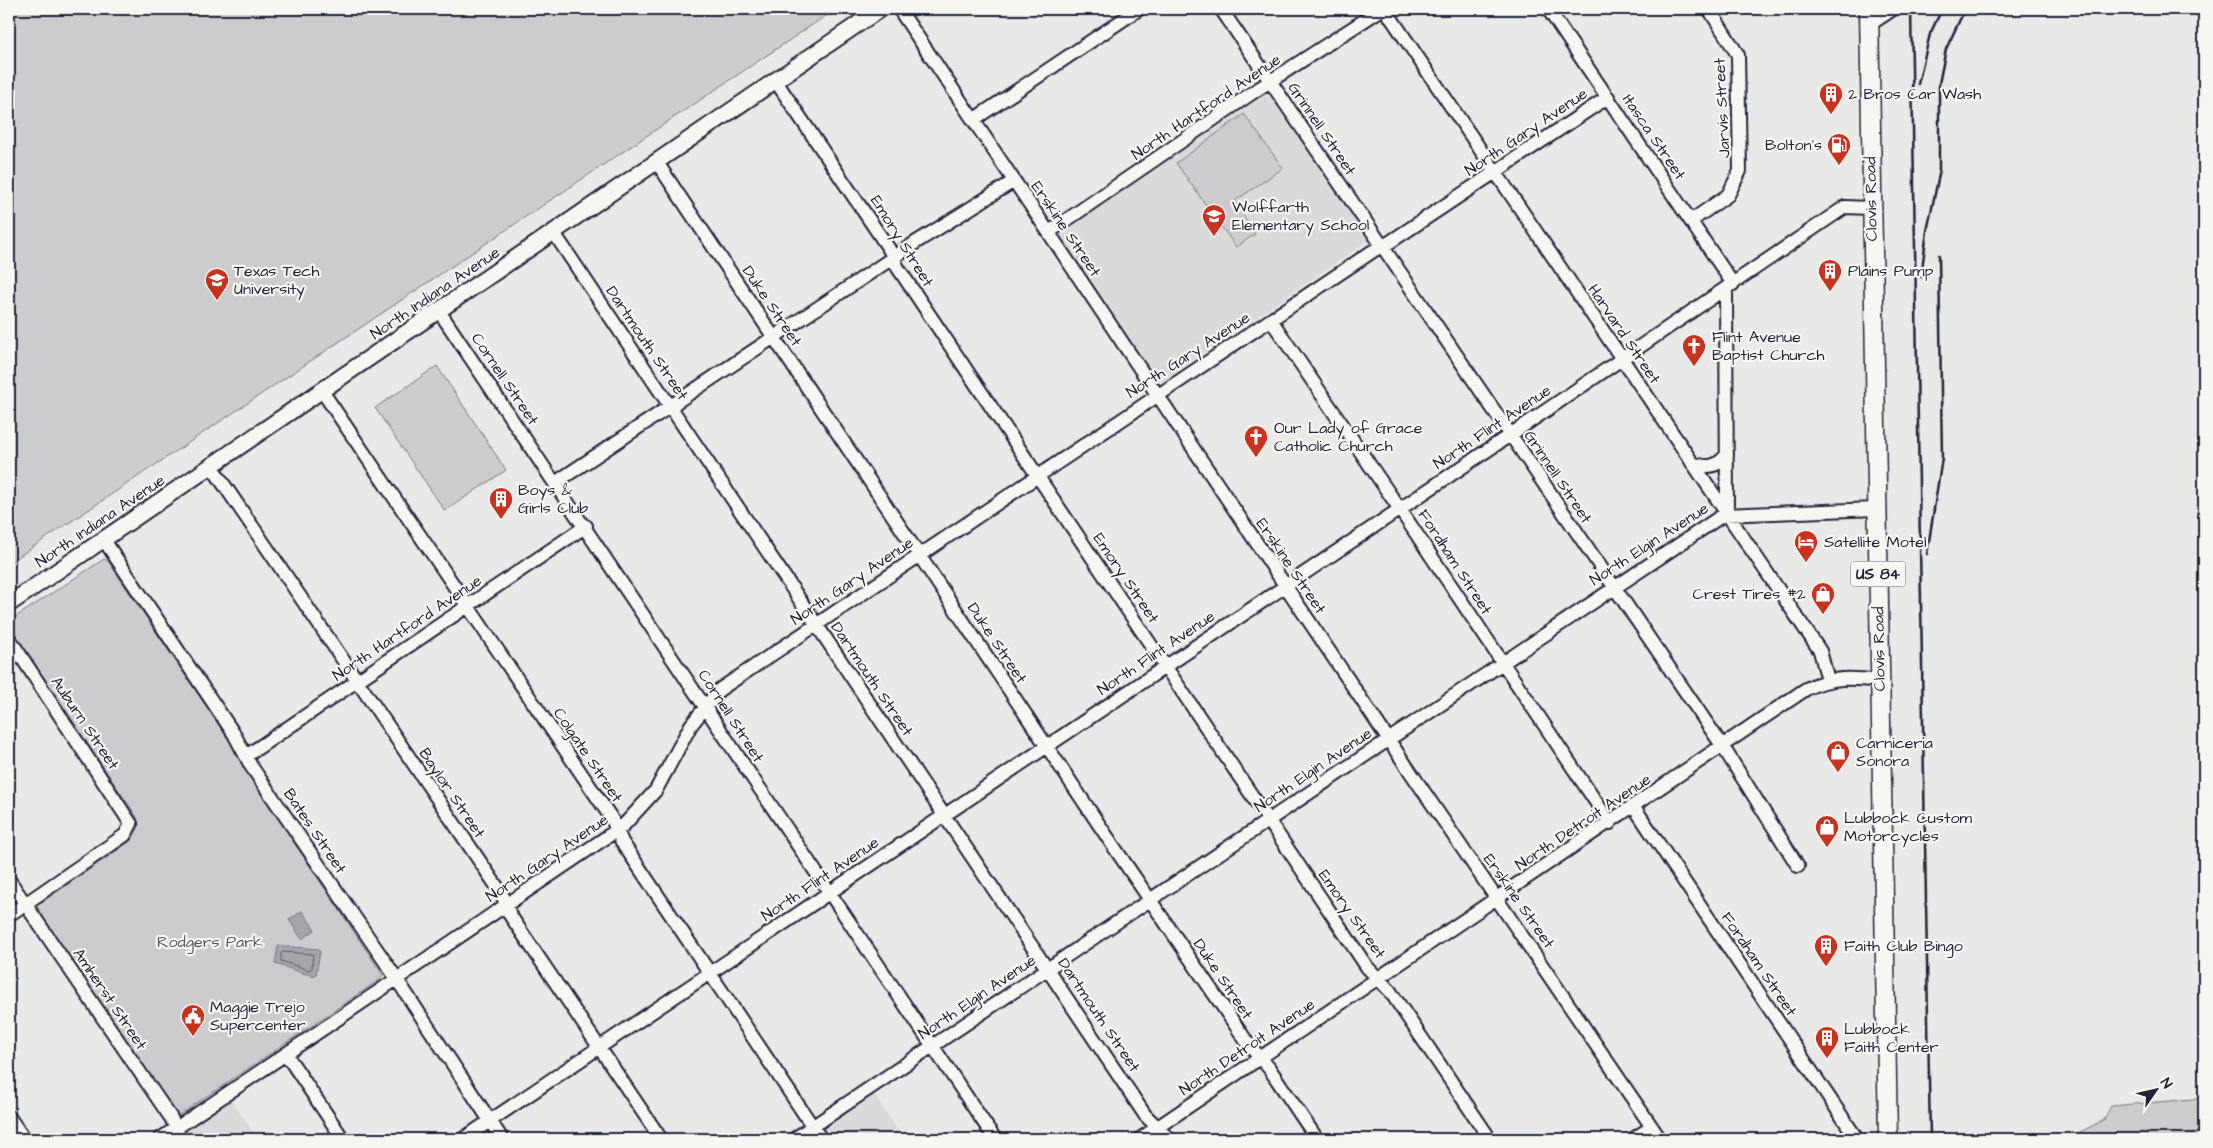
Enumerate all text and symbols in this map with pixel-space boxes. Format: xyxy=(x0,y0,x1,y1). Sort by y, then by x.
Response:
street label: North Hartford Avenue xyxy=(1127,49,1285,165)
street label: Jarvis Street xyxy=(1708,57,1736,158)
street label: Grinnell Street xyxy=(1283,78,1362,180)
building icon: 2 Bros Car Wash xyxy=(1818,81,1844,115)
street label: North Gary Avenue xyxy=(1460,82,1593,182)
place label: 2 Bros Car Wash xyxy=(1848,83,1981,105)
street label: Itasca Street xyxy=(1617,90,1691,185)
fuel station icon: Bolton's xyxy=(1826,132,1852,166)
place label: Bolton's xyxy=(1765,134,1822,156)
street label: Clovis Road xyxy=(1859,156,1883,242)
street label: Erskine Street xyxy=(1026,177,1106,282)
street label: Emory Street xyxy=(864,191,939,292)
place label: Wolffarth Elementary School xyxy=(1232,196,1369,237)
school or university icon: Wolffarth Elementary School xyxy=(1201,203,1227,237)
street label: North Indiana Avenue xyxy=(366,241,505,345)
building icon: Plains Pump xyxy=(1817,258,1843,292)
place label: Texas Tech University xyxy=(234,260,319,301)
place label: Plains Pump xyxy=(1848,260,1934,282)
street label: Duke Street xyxy=(737,261,807,351)
school or university icon: Texas Tech University xyxy=(204,267,230,301)
street label: Harvard Street xyxy=(1582,280,1666,389)
street label: Dartmouth Street xyxy=(601,281,694,405)
street label: North Gary Avenue xyxy=(1122,306,1255,404)
place label: Flint Avenue Baptist Church xyxy=(1712,326,1825,366)
street label: Cornell Street xyxy=(466,329,544,430)
church icon: Flint Avenue Baptist Church xyxy=(1681,333,1707,367)
street label: North Flint Avenue xyxy=(1429,379,1555,475)
place label: Our Lady of Grace Catholic Church xyxy=(1274,417,1423,457)
church icon: Our Lady of Grace Catholic Church xyxy=(1243,424,1269,458)
street label: Grinnell Street xyxy=(1519,426,1598,528)
street label: North Indiana Avenue xyxy=(31,469,170,573)
place label: Boys & Girls Club xyxy=(518,479,588,519)
building icon: Boys & Girls Club xyxy=(488,486,514,520)
street label: North Elgin Avenue xyxy=(1585,497,1714,592)
street label: Fordham Street xyxy=(1413,505,1498,619)
street label: Erskine Street xyxy=(1251,514,1331,619)
street label: Emory Street xyxy=(1087,529,1165,628)
hotel icon: Satellite Motel xyxy=(1793,529,1819,563)
street label: North Gary Avenue xyxy=(786,531,919,631)
place label: Satellite Motel xyxy=(1824,531,1926,553)
road number: US 84 xyxy=(1850,562,1906,586)
street label: North Hartford Avenue xyxy=(328,570,486,686)
shop icon: Crest Tires #2 xyxy=(1810,581,1836,615)
place label: Crest Tires #2 xyxy=(1693,583,1806,605)
street label: Duke Street xyxy=(962,598,1032,688)
street label: North Flint Avenue xyxy=(1093,605,1219,701)
street label: Clovis Road xyxy=(1867,606,1891,692)
street label: Dartmouth Street xyxy=(826,617,919,741)
street label: Cornell Street xyxy=(693,665,770,767)
street label: Auburn Street xyxy=(46,672,125,774)
street label: Colgate Street xyxy=(547,703,628,808)
street label: North Elgin Avenue xyxy=(1250,722,1377,818)
place label: Carniceria Sonora xyxy=(1856,732,1933,772)
shop icon: Carniceria Sonora xyxy=(1825,739,1851,773)
street label: Baylor Street xyxy=(413,744,491,843)
street label: North Detroit Avenue xyxy=(1511,768,1655,876)
street label: Bates Street xyxy=(278,784,352,878)
place label: Lubbock Custom Motorcycles xyxy=(1844,807,1972,848)
street label: North Gary Avenue xyxy=(481,808,614,908)
shop icon: Lubbock Custom Motorcycles xyxy=(1814,814,1840,848)
street label: North Flint Avenue xyxy=(757,831,883,927)
street label: Erskine Street xyxy=(1478,849,1560,953)
street label: Emory Street xyxy=(1312,865,1391,964)
street label: Fordham Street xyxy=(1716,908,1802,1021)
park label: Rodgers Park xyxy=(157,931,263,954)
building icon: Faith Club Bingo xyxy=(1813,933,1839,967)
street label: Duke Street xyxy=(1188,934,1258,1024)
place label: Faith Club Bingo xyxy=(1844,935,1963,958)
street label: Amherst Street xyxy=(68,944,153,1055)
street label: North Elgin Avenue xyxy=(914,949,1041,1045)
street label: Dartmouth Street xyxy=(1053,953,1146,1077)
street label: North Detroit Avenue xyxy=(1175,993,1319,1101)
place label: Maggie Trejo Supercenter xyxy=(210,996,306,1036)
public building icon: Maggie Trejo Supercenter xyxy=(180,1003,206,1037)
place label: Lubbock Faith Center xyxy=(1844,1018,1939,1058)
building icon: Lubbock Faith Center xyxy=(1814,1025,1840,1059)
north arrow xyxy=(2130,1066,2180,1116)
text: N xyxy=(2155,1074,2177,1093)

